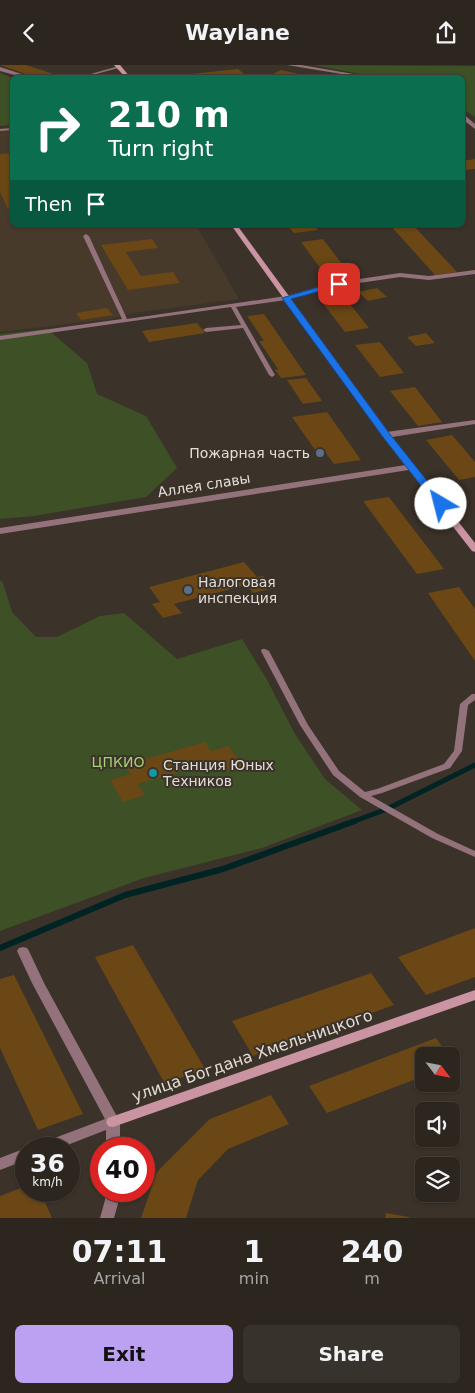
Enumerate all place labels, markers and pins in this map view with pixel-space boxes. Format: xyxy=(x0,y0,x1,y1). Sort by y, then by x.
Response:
pin xyxy=(318,263,360,305)
place label: Пожарная часть xyxy=(189,445,310,461)
marker: Пожарная часть xyxy=(314,447,326,459)
place label: Налоговая инспекция xyxy=(198,574,277,606)
marker: Налоговая инспекция xyxy=(182,584,194,596)
place label: Станция Юных Техников xyxy=(162,757,274,789)
marker: Станция Юных Техников xyxy=(147,767,159,779)

